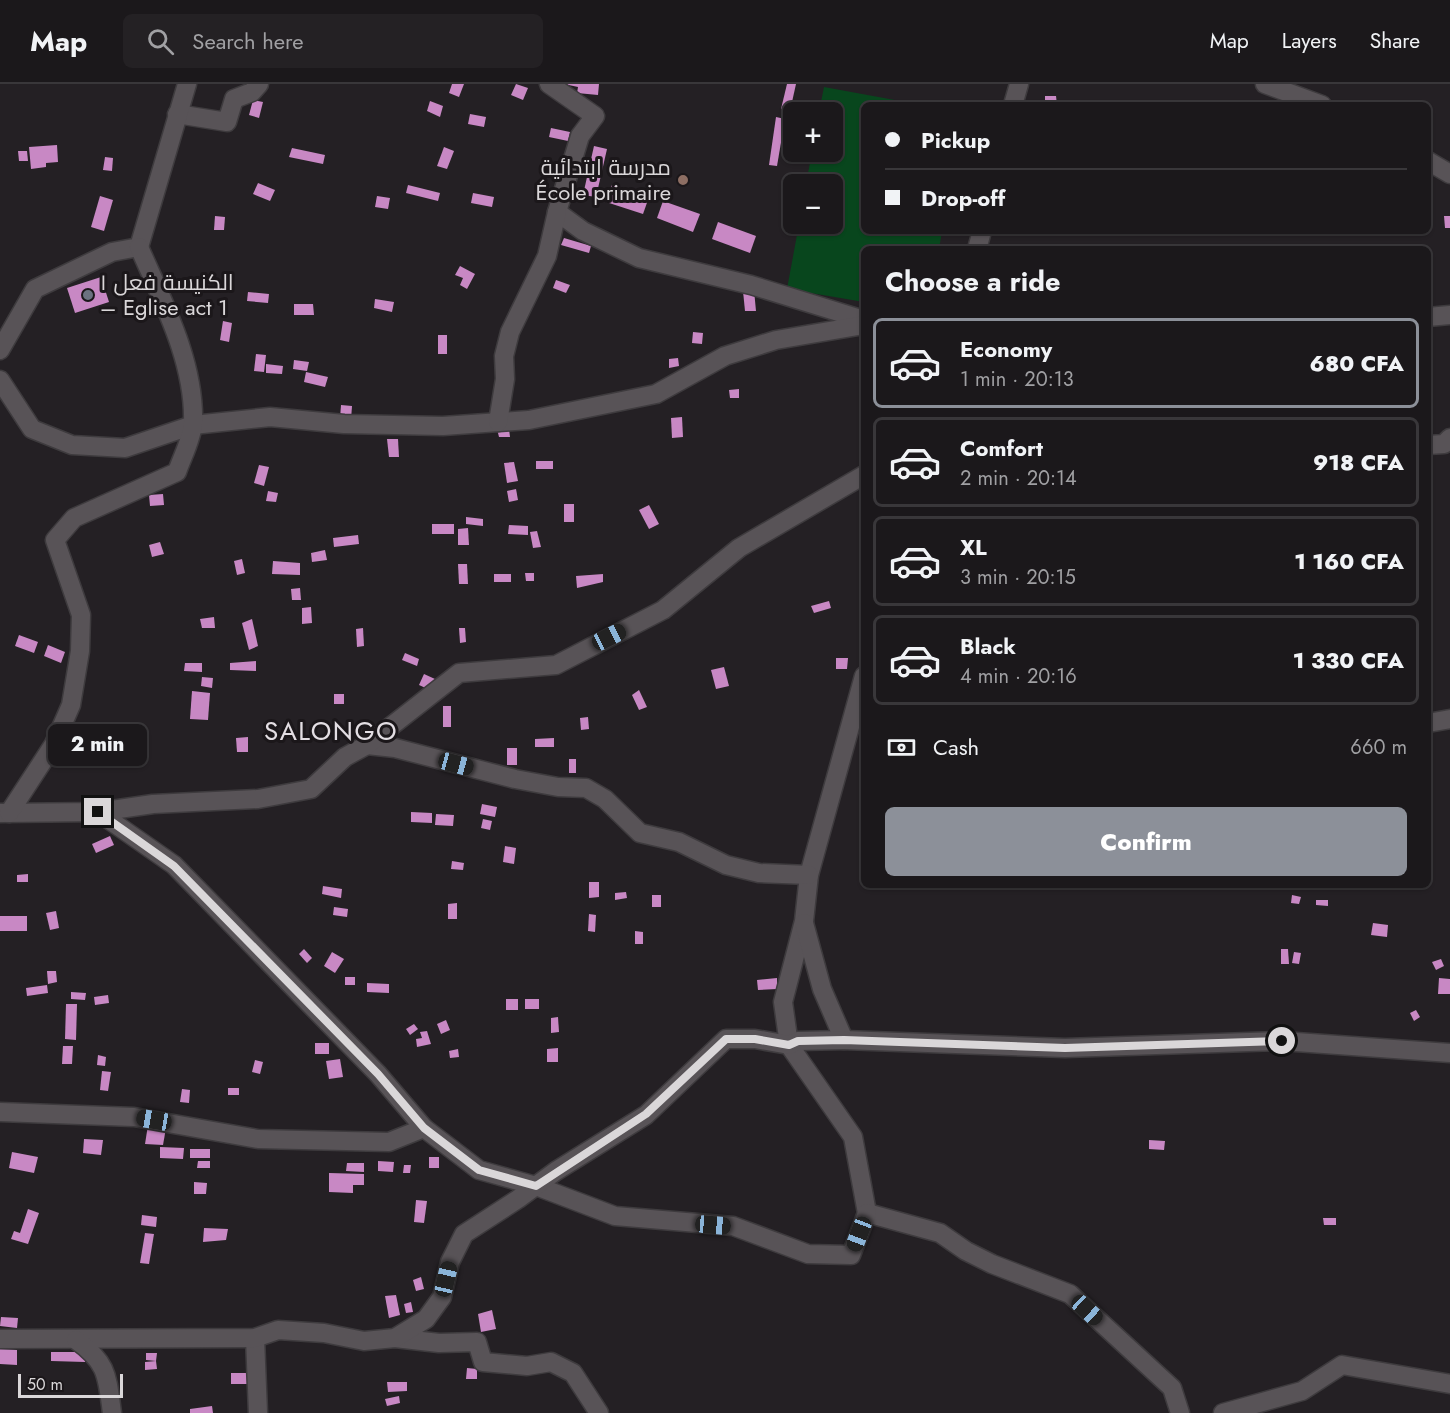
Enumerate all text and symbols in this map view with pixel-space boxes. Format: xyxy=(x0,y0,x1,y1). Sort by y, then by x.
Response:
search box xyxy=(123,14,543,68)
text: Map xyxy=(30,21,87,62)
icon: search xyxy=(144,25,177,58)
text: Search here xyxy=(192,25,304,57)
text: Map xyxy=(1210,26,1249,56)
text: Layers xyxy=(1282,26,1337,56)
text: Share xyxy=(1370,26,1420,56)
map controls xyxy=(783,102,843,234)
button: + xyxy=(783,102,843,162)
text: Pickup xyxy=(921,124,990,156)
place label: مدرسة ابتدائية École primaire xyxy=(536,151,671,208)
marker: مدرسة ابتدائية École primaire xyxy=(676,173,690,187)
button: − xyxy=(783,174,843,234)
text: Drop-off xyxy=(921,182,1005,214)
text: Choose a ride xyxy=(885,262,1060,301)
place label: الكنيسة فعل ۱ – Eglise act 1 xyxy=(100,266,234,323)
marker: الكنيسة فعل ۱ – Eglise act 1 xyxy=(81,288,95,302)
text: Economy xyxy=(960,333,1052,365)
icon: car xyxy=(888,336,942,390)
text: 680 CFA xyxy=(1310,347,1404,379)
text: 1 min · 20:13 xyxy=(960,365,1074,394)
text: Comfort xyxy=(960,432,1043,464)
icon: car xyxy=(888,435,942,489)
text: 918 CFA xyxy=(1313,446,1404,478)
text: 2 min · 20:14 xyxy=(960,464,1077,493)
text: XL xyxy=(960,531,987,563)
icon: car xyxy=(888,534,942,588)
text: 1 160 CFA xyxy=(1294,545,1404,577)
text: 3 min · 20:15 xyxy=(960,563,1076,592)
car xyxy=(589,621,629,653)
text: Black xyxy=(960,630,1016,662)
icon: car xyxy=(888,633,942,687)
text: 1 330 CFA xyxy=(1293,644,1404,676)
text: 4 min · 20:16 xyxy=(960,662,1077,691)
district label: SALONGO xyxy=(264,712,398,750)
callout: 2 min xyxy=(48,725,148,767)
text: 2 min xyxy=(71,730,124,759)
icon: cash xyxy=(885,731,918,764)
text: Cash xyxy=(933,731,979,763)
text: 660 m xyxy=(1350,733,1407,762)
car xyxy=(436,751,476,777)
route end xyxy=(84,798,111,825)
button: Confirm xyxy=(885,807,1407,876)
route start xyxy=(1268,1027,1295,1054)
car xyxy=(135,1108,173,1132)
car xyxy=(694,1214,732,1236)
car xyxy=(844,1214,874,1254)
car xyxy=(433,1259,459,1299)
car xyxy=(1068,1291,1106,1329)
scale bar xyxy=(18,1371,123,1398)
text: 50 m xyxy=(27,1373,63,1396)

